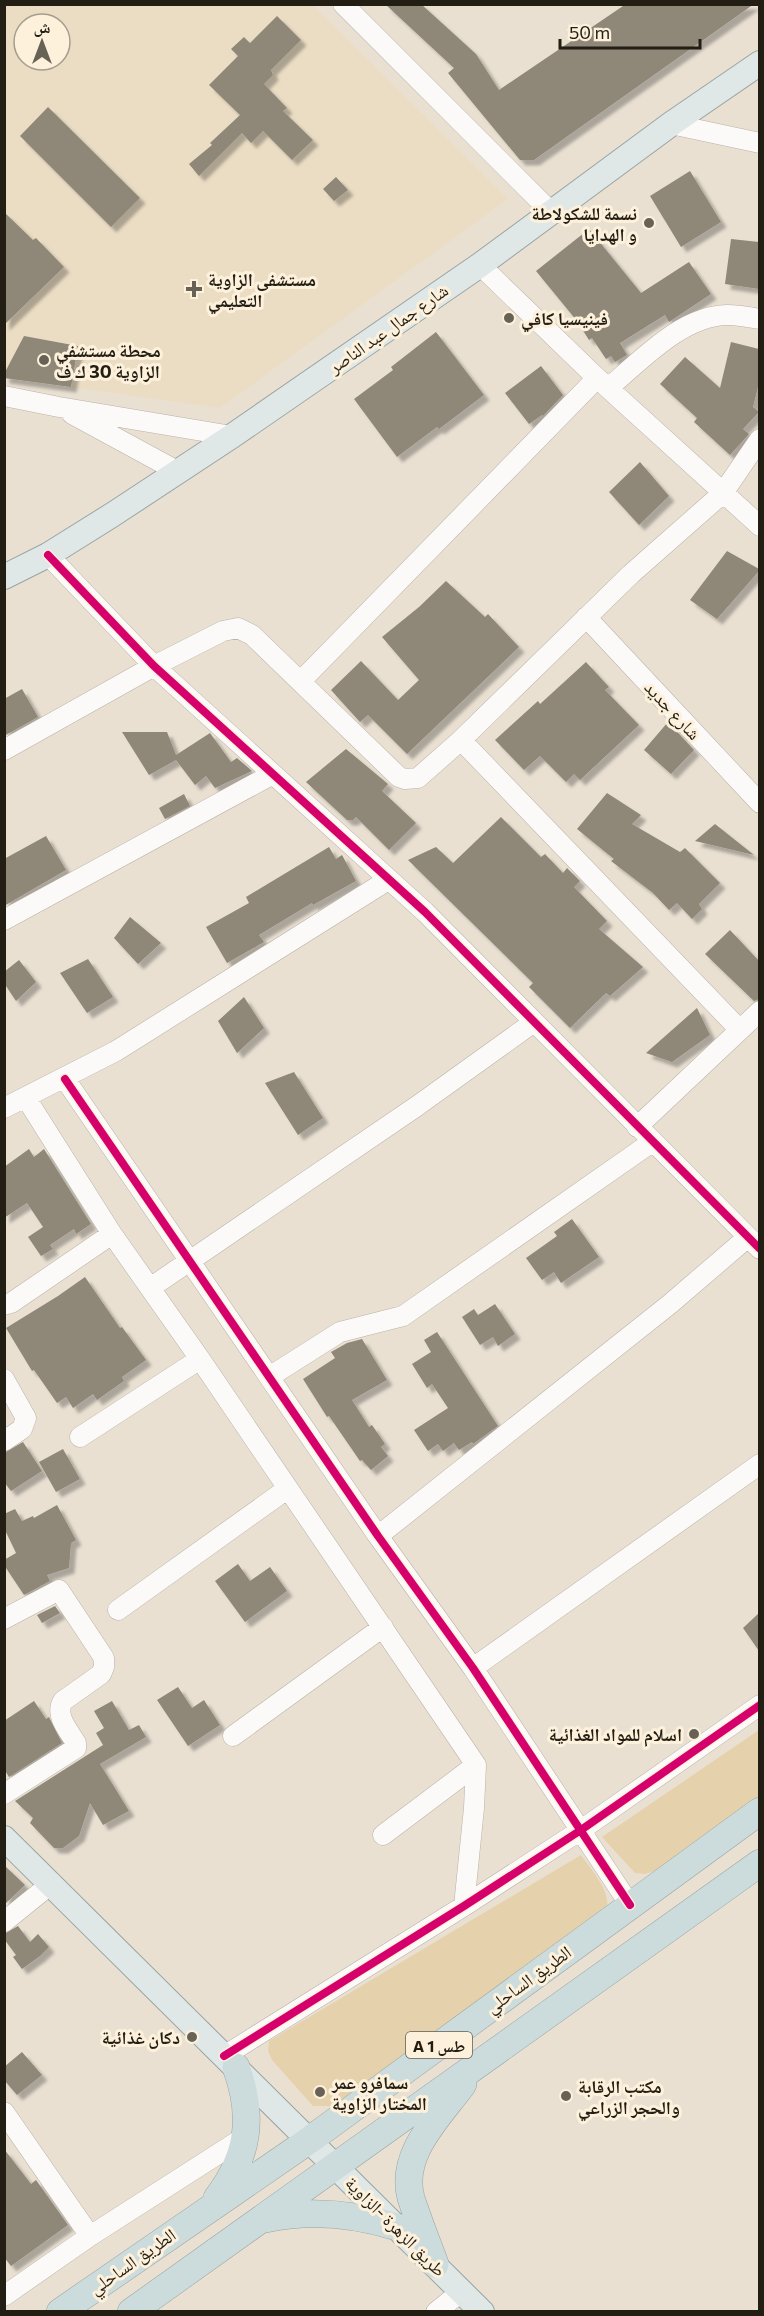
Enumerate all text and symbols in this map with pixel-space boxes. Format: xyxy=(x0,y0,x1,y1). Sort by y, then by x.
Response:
north arrow xyxy=(12,12,72,72)
scale bar xyxy=(560,12,700,50)
text: ش xyxy=(34,17,51,37)
text: 50 m xyxy=(569,21,610,43)
place label: نسمة للشكولاطة و الهدايا xyxy=(532,202,637,245)
marker: نسمة للشكولاطة و الهدايا xyxy=(642,216,656,230)
place label: مستشفى الزاوية التعليمي xyxy=(208,268,316,315)
street label: شارع جمال عبد الناصر xyxy=(323,279,453,379)
marker: مستشفى الزاوية التعليمي xyxy=(185,280,203,298)
place label: فينيسيا كافي xyxy=(521,307,608,333)
marker: فينيسيا كافي xyxy=(502,311,516,325)
place label: محطة مستشفي الزاوية 30 ك ف xyxy=(56,339,161,382)
marker: محطة مستشفي الزاوية 30 ك ف xyxy=(37,353,51,367)
street label: شارع جديد xyxy=(640,676,706,745)
place label: اسلام للمواد الغذائية xyxy=(549,1723,682,1747)
marker: اسلام للمواد الغذائية xyxy=(687,1727,701,1741)
street label: الطريق الساحلي xyxy=(481,1941,578,2021)
place label: دكان غذائية xyxy=(102,2026,180,2049)
marker: دكان غذائية xyxy=(185,2030,199,2044)
road number: A 1 طس xyxy=(406,2032,472,2058)
place label: سمافرو عمر المختار الزاوية xyxy=(331,2071,427,2114)
place label: مكتب الرقابة والحجر الزراعي xyxy=(578,2075,680,2122)
marker: سمافرو عمر المختار الزاوية xyxy=(313,2085,327,2099)
marker: مكتب الرقابة والحجر الزراعي xyxy=(559,2089,573,2103)
street label: طريق الزهرة -الزاوية xyxy=(341,2171,451,2281)
street label: الطريق الساحلي xyxy=(84,2223,182,2303)

